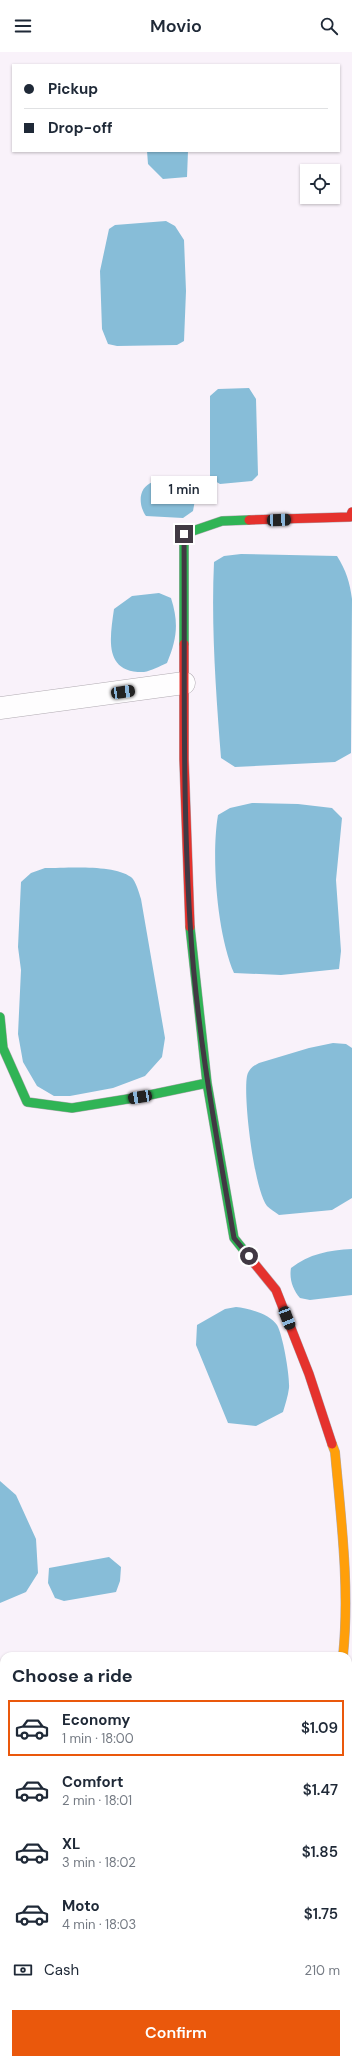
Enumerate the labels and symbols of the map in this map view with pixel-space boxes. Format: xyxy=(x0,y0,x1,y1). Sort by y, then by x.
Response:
callout: 1 min xyxy=(151,476,217,504)
car xyxy=(267,514,291,526)
route end xyxy=(175,525,193,543)
car xyxy=(110,684,136,700)
car xyxy=(127,1089,153,1105)
route start xyxy=(240,1247,258,1265)
car xyxy=(277,1305,297,1331)

